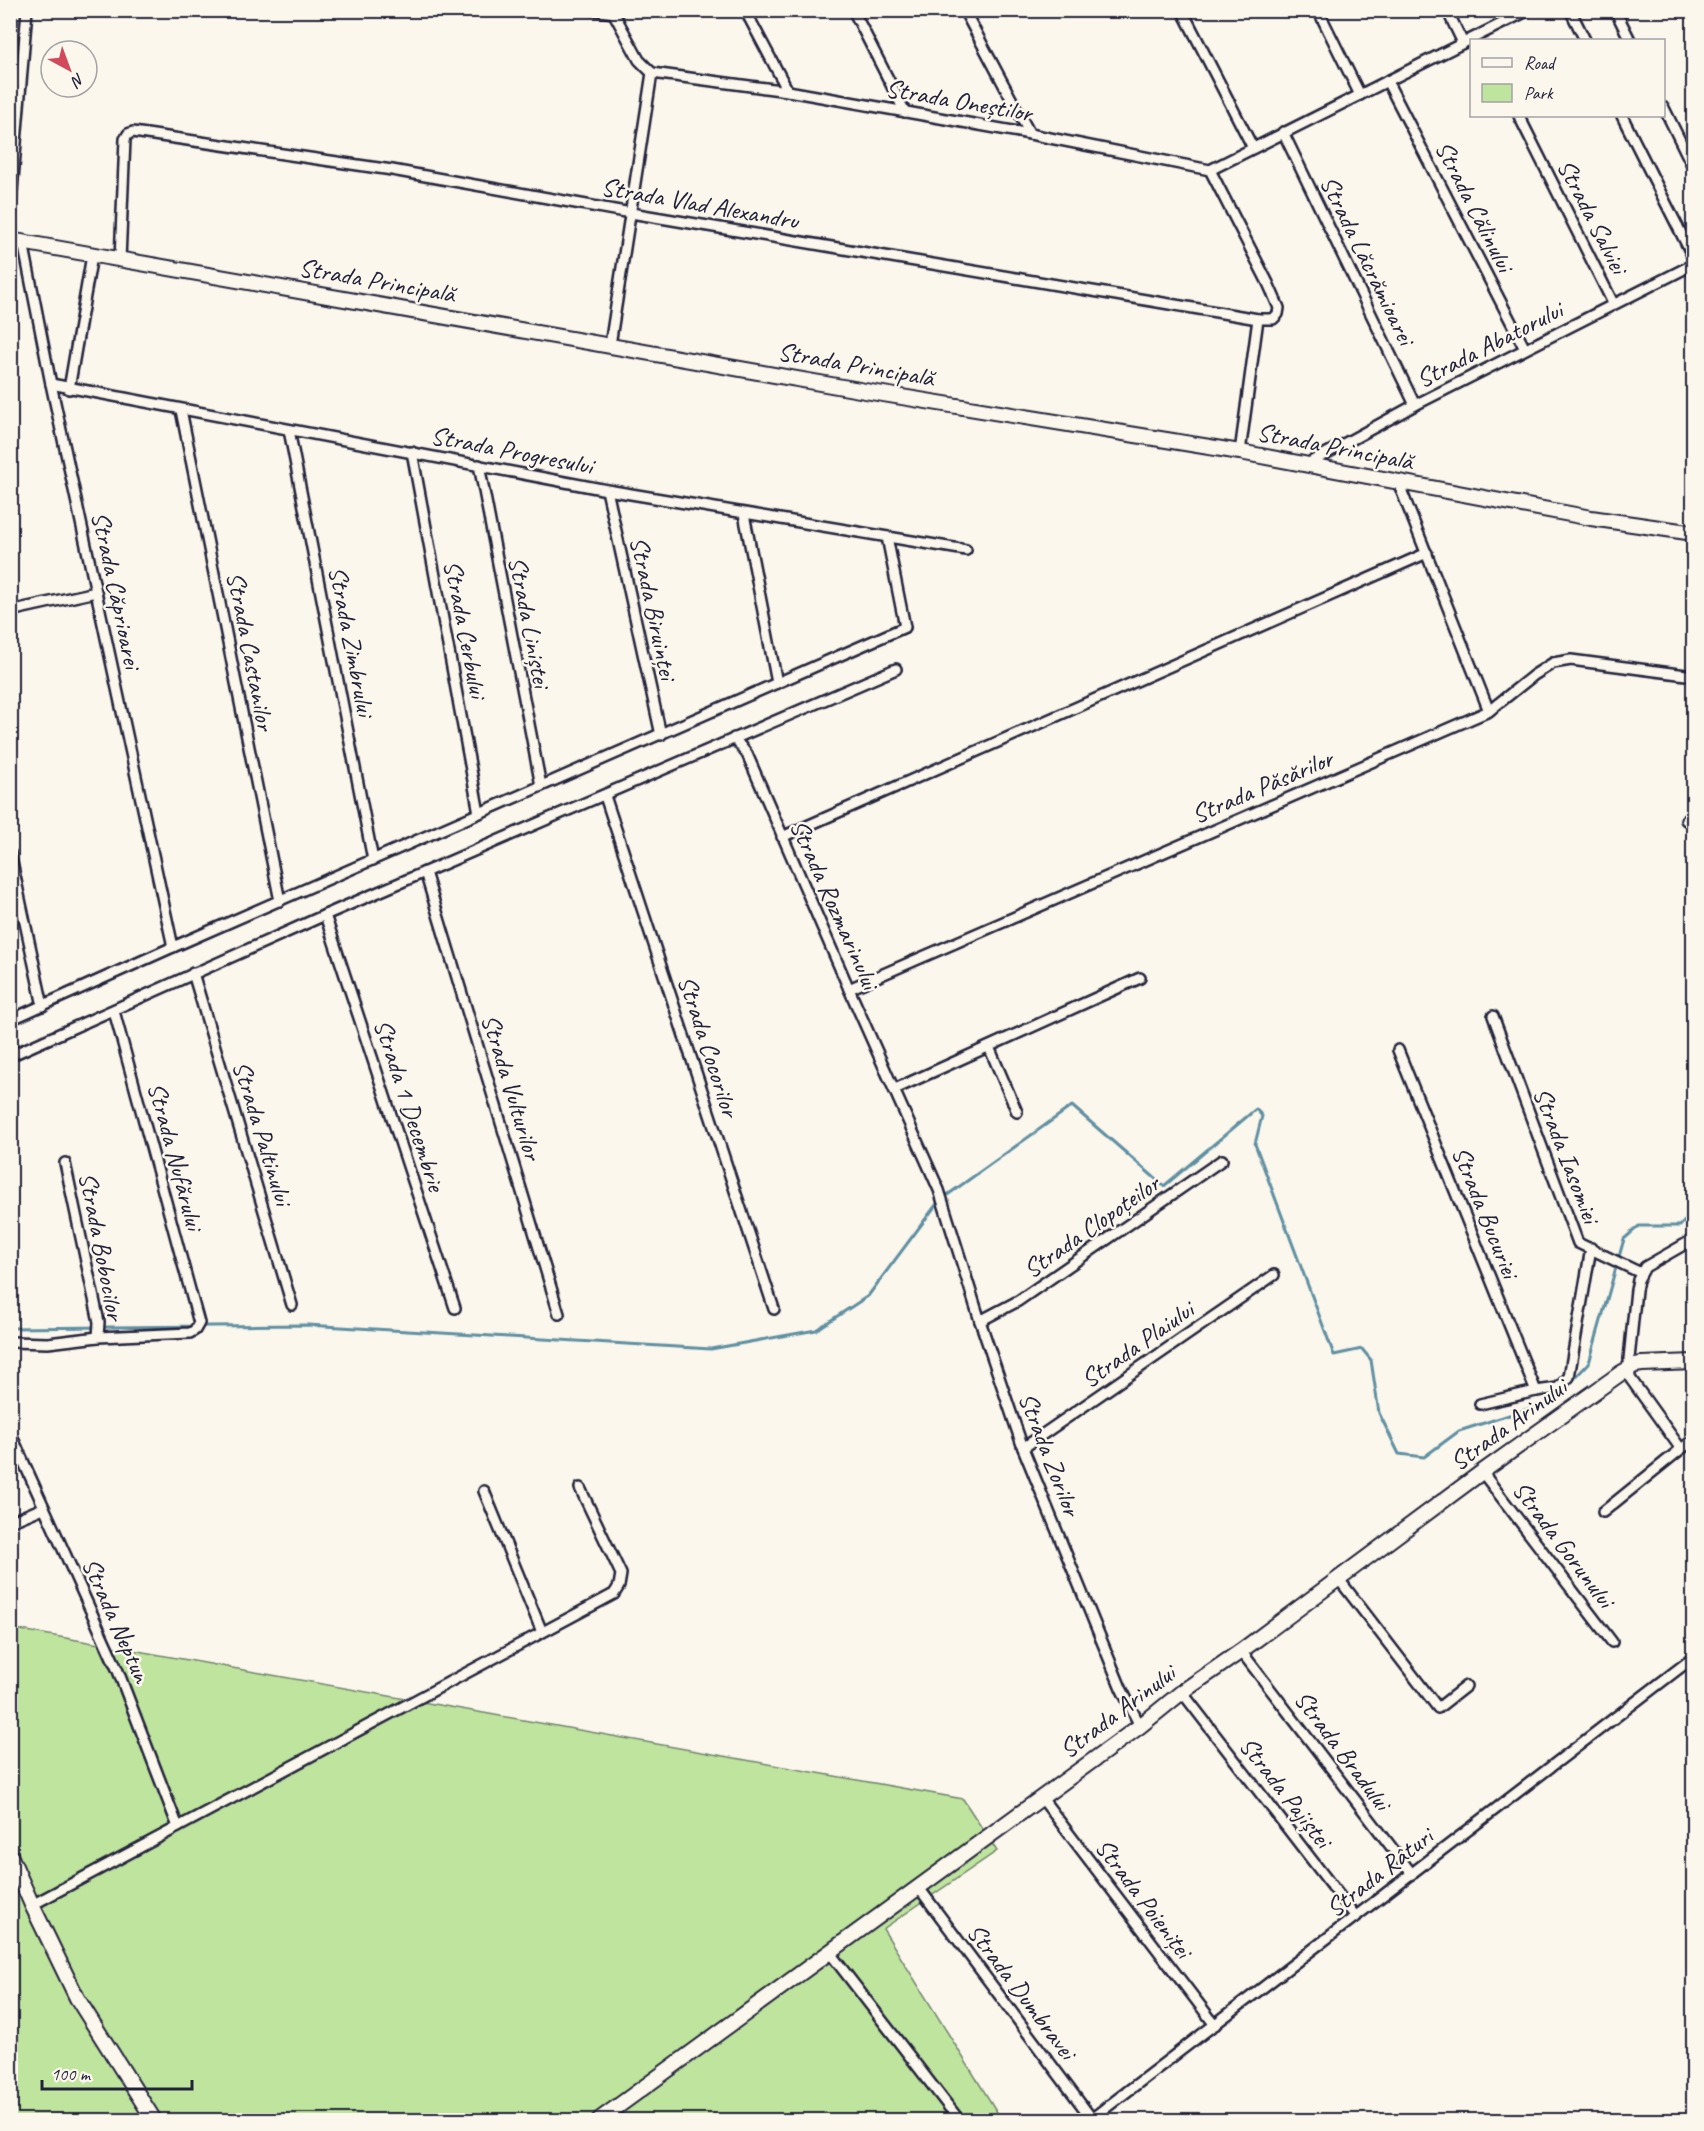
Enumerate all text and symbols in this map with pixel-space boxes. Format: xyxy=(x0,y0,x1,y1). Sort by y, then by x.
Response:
north arrow xyxy=(39,39,99,99)
legend xyxy=(1470,39,1665,117)
text: Road xyxy=(1524,52,1557,74)
text: N xyxy=(66,69,88,92)
street label: Strada Oneștilor xyxy=(883,71,1037,130)
text: Park xyxy=(1524,82,1554,104)
street label: Strada Călinului xyxy=(1428,135,1523,280)
street label: Strada Salviei xyxy=(1550,154,1637,282)
street label: Strada Vlad Alexandru xyxy=(599,170,803,237)
street label: Strada Lăcrămioarei xyxy=(1312,170,1424,353)
street label: Strada Principală xyxy=(296,251,460,311)
street label: Strada Abatorului xyxy=(1410,292,1571,395)
street label: Strada Principală xyxy=(775,335,939,395)
street label: Strada Principală xyxy=(1254,415,1418,478)
street label: Strada Progresului xyxy=(428,419,599,483)
street label: Strada Căprioarei xyxy=(84,509,150,675)
street label: Strada Biruinței xyxy=(622,534,685,686)
street label: Strada Liniștei xyxy=(501,554,559,693)
street label: Strada Cerbului xyxy=(436,558,496,704)
street label: Strada Zimbrului xyxy=(321,563,383,722)
street label: Strada Castanilor xyxy=(219,569,282,735)
street label: Strada Păsărilor xyxy=(1187,741,1340,831)
street label: Strada Rozmarinului xyxy=(782,814,888,997)
street label: Strada Cocorilor xyxy=(670,971,748,1123)
street label: Strada Vulturilor xyxy=(474,1010,550,1166)
street label: Strada 1 Decembrie xyxy=(366,1015,454,1198)
street label: Strada Paltinului xyxy=(225,1057,301,1212)
street label: Strada Nufărului xyxy=(140,1079,212,1237)
street label: Strada Iasomiei xyxy=(1526,1083,1609,1231)
street label: Strada Bucuriei xyxy=(1444,1142,1528,1286)
street label: Strada Clopoțeilor xyxy=(1017,1166,1167,1286)
street label: Strada Bobocilor xyxy=(71,1170,132,1325)
street label: Strada Plaiului xyxy=(1075,1292,1203,1395)
street label: Strada Arinului xyxy=(1443,1369,1576,1478)
street label: Strada Zorilor xyxy=(1011,1388,1089,1523)
street label: Strada Gorunului xyxy=(1505,1474,1624,1617)
street label: Strada Neptun xyxy=(74,1553,159,1689)
street label: Strada Arinului xyxy=(1053,1655,1184,1766)
street label: Strada Bradului xyxy=(1287,1684,1400,1819)
street label: Strada Pajiștei xyxy=(1232,1730,1341,1857)
street label: Strada Râturi xyxy=(1319,1818,1442,1925)
street label: Strada Poieniței xyxy=(1088,1832,1201,1967)
street label: Strada Dumbravei xyxy=(960,1917,1085,2068)
scale bar xyxy=(42,2053,192,2091)
text: 100 m xyxy=(51,2063,92,2085)

